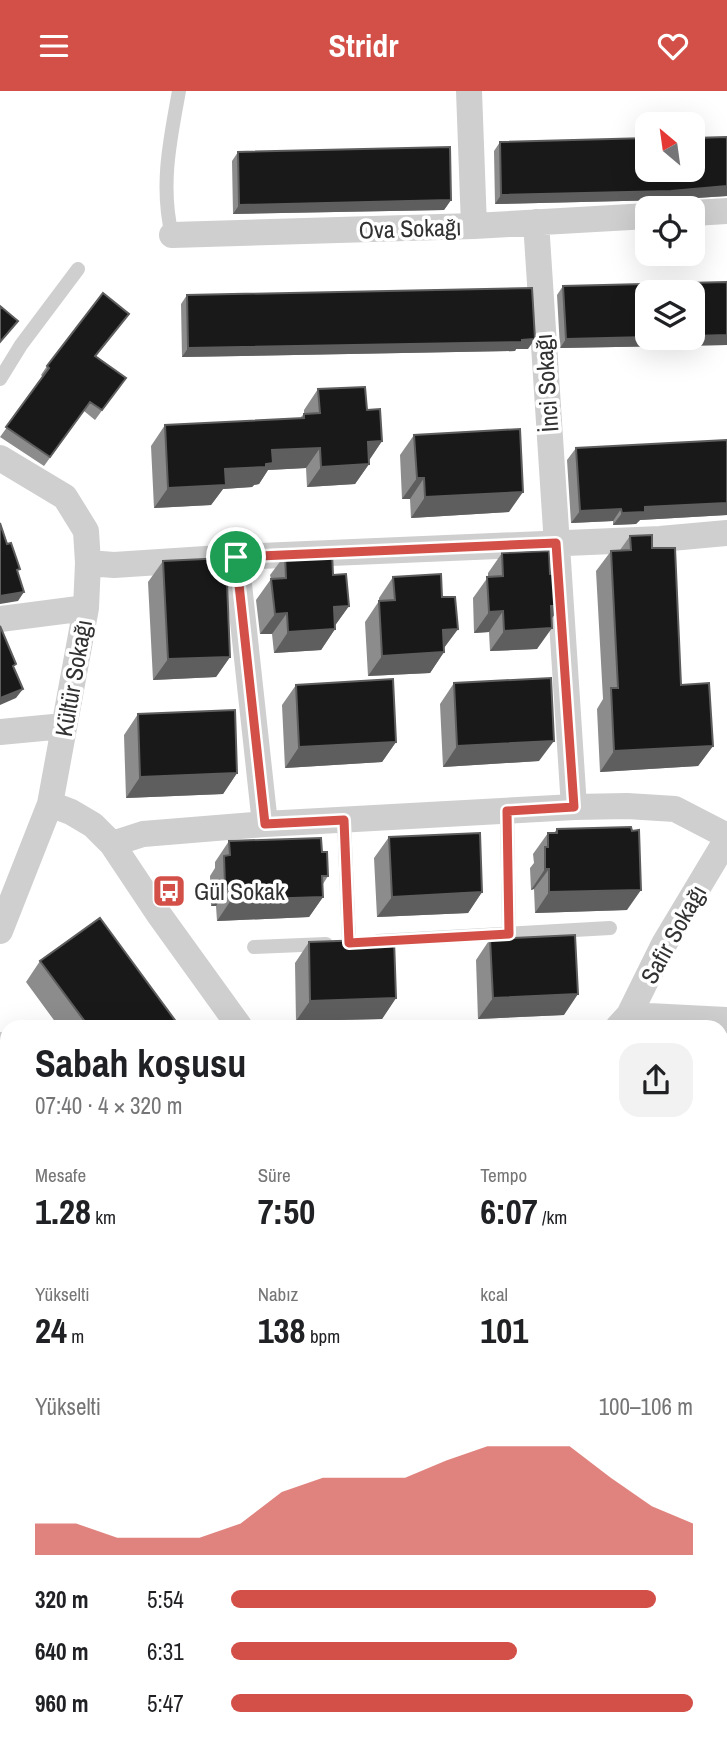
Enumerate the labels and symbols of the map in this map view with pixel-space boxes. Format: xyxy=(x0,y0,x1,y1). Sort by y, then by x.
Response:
north arrow xyxy=(635,112,705,182)
street label: Ova Sokağı xyxy=(358,210,462,246)
street label: İnci Sokağı xyxy=(527,333,565,433)
pin xyxy=(206,527,266,587)
street label: Kültür Sokağı xyxy=(47,617,99,739)
bus stop icon: Gül Sokak xyxy=(150,872,188,910)
place label: Gül Sokak xyxy=(194,875,285,907)
street label: Safir Sokağı xyxy=(633,879,713,989)

